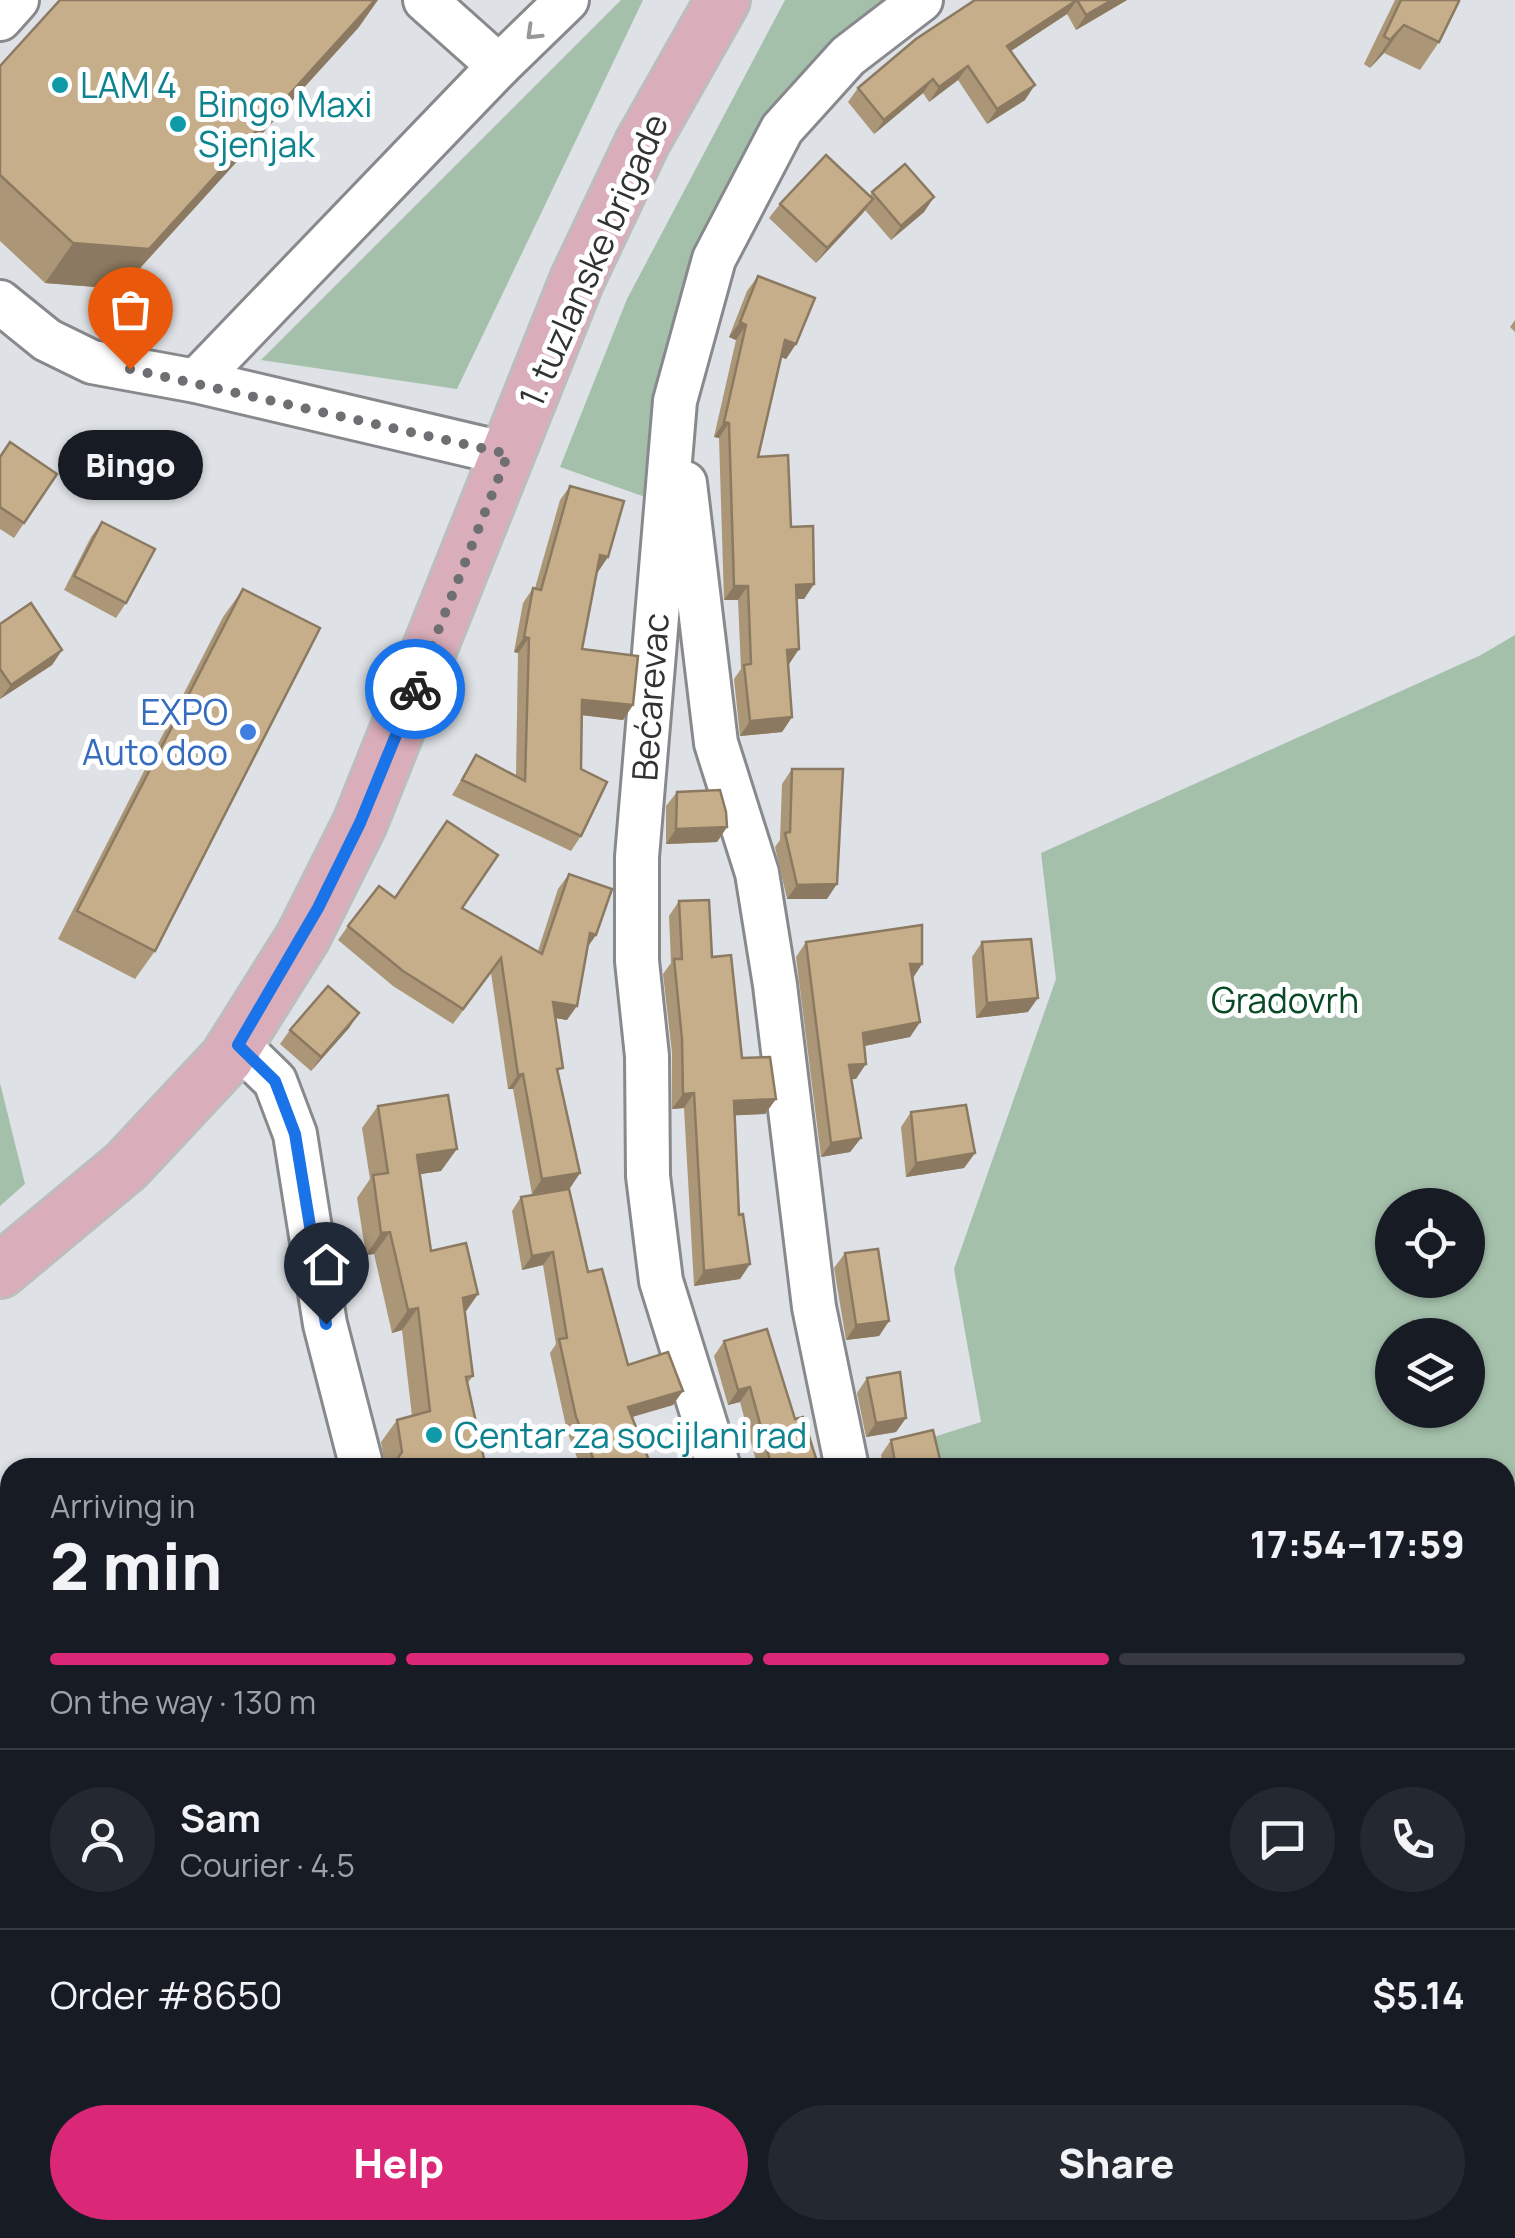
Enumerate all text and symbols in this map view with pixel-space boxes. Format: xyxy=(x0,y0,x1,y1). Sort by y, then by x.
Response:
one-way arrow xyxy=(526,21,544,39)
place label: LAM 4 xyxy=(80,61,177,109)
marker: LAM 4 xyxy=(49,74,71,96)
place label: Bingo Maxi Sjenjak xyxy=(198,80,372,168)
street label: 1. tuzlanske brigade xyxy=(507,106,679,414)
marker: Bingo Maxi Sjenjak xyxy=(167,113,189,135)
pin xyxy=(88,267,173,370)
icon: bag xyxy=(103,282,158,337)
callout: Bingo xyxy=(58,429,202,499)
text: Bingo xyxy=(85,443,176,487)
street label: Bećarevac xyxy=(620,611,680,783)
courier xyxy=(365,639,465,739)
icon: bike xyxy=(388,662,443,717)
place label: EXPO Auto doo xyxy=(82,688,228,776)
marker: EXPO Auto doo xyxy=(237,721,259,743)
park label: Gradovrh xyxy=(1211,976,1359,1024)
map controls xyxy=(1375,1188,1485,1428)
button: locate xyxy=(1375,1188,1485,1298)
pin xyxy=(284,1222,369,1325)
icon: home xyxy=(299,1237,354,1292)
button: layers xyxy=(1375,1318,1485,1428)
place label: Centar za socijlani rad xyxy=(454,1411,807,1459)
marker: Centar za socijlani rad xyxy=(423,1424,445,1446)
text: Arriving in xyxy=(50,1484,195,1528)
text: 17:54–17:59 xyxy=(1250,1517,1465,1569)
text: 2 min xyxy=(50,1521,222,1610)
text: On the way · 130 m xyxy=(50,1680,316,1724)
button: person xyxy=(50,1787,155,1892)
button: chat xyxy=(1230,1787,1335,1892)
button: phone xyxy=(1360,1787,1465,1892)
text: Sam xyxy=(180,1791,261,1843)
text: Courier · 4.5 xyxy=(180,1843,355,1887)
text: Order #8650 xyxy=(50,1968,283,2020)
text: $5.14 xyxy=(1372,1968,1465,2020)
button: Help xyxy=(50,2105,748,2220)
button: Share xyxy=(768,2105,1465,2220)

